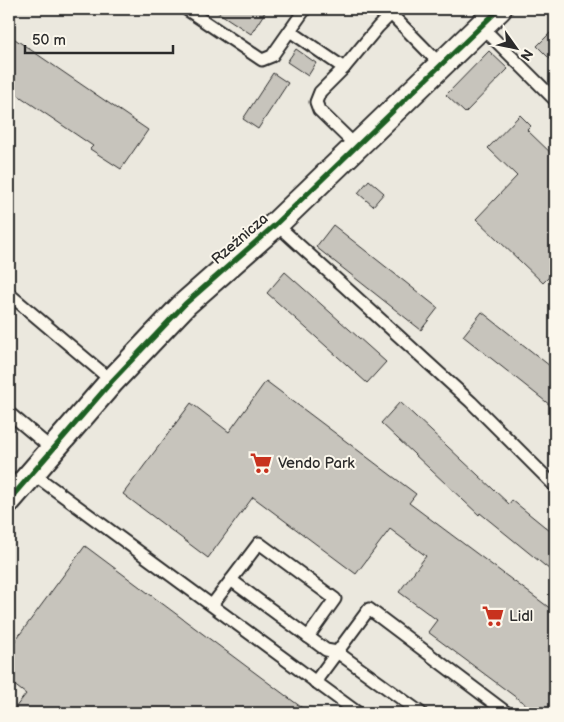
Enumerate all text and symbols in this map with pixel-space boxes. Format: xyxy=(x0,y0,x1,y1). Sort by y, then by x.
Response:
scale bar xyxy=(25,22,172,54)
north arrow xyxy=(492,22,542,72)
text: 50 m xyxy=(32,31,66,50)
text: N xyxy=(516,46,536,64)
street label: Rzeźnicza xyxy=(208,209,272,269)
supermarket icon: Vendo Park xyxy=(248,450,274,476)
place label: Vendo Park xyxy=(278,454,355,473)
supermarket icon: Lidl xyxy=(480,603,506,629)
place label: Lidl xyxy=(509,607,533,626)

